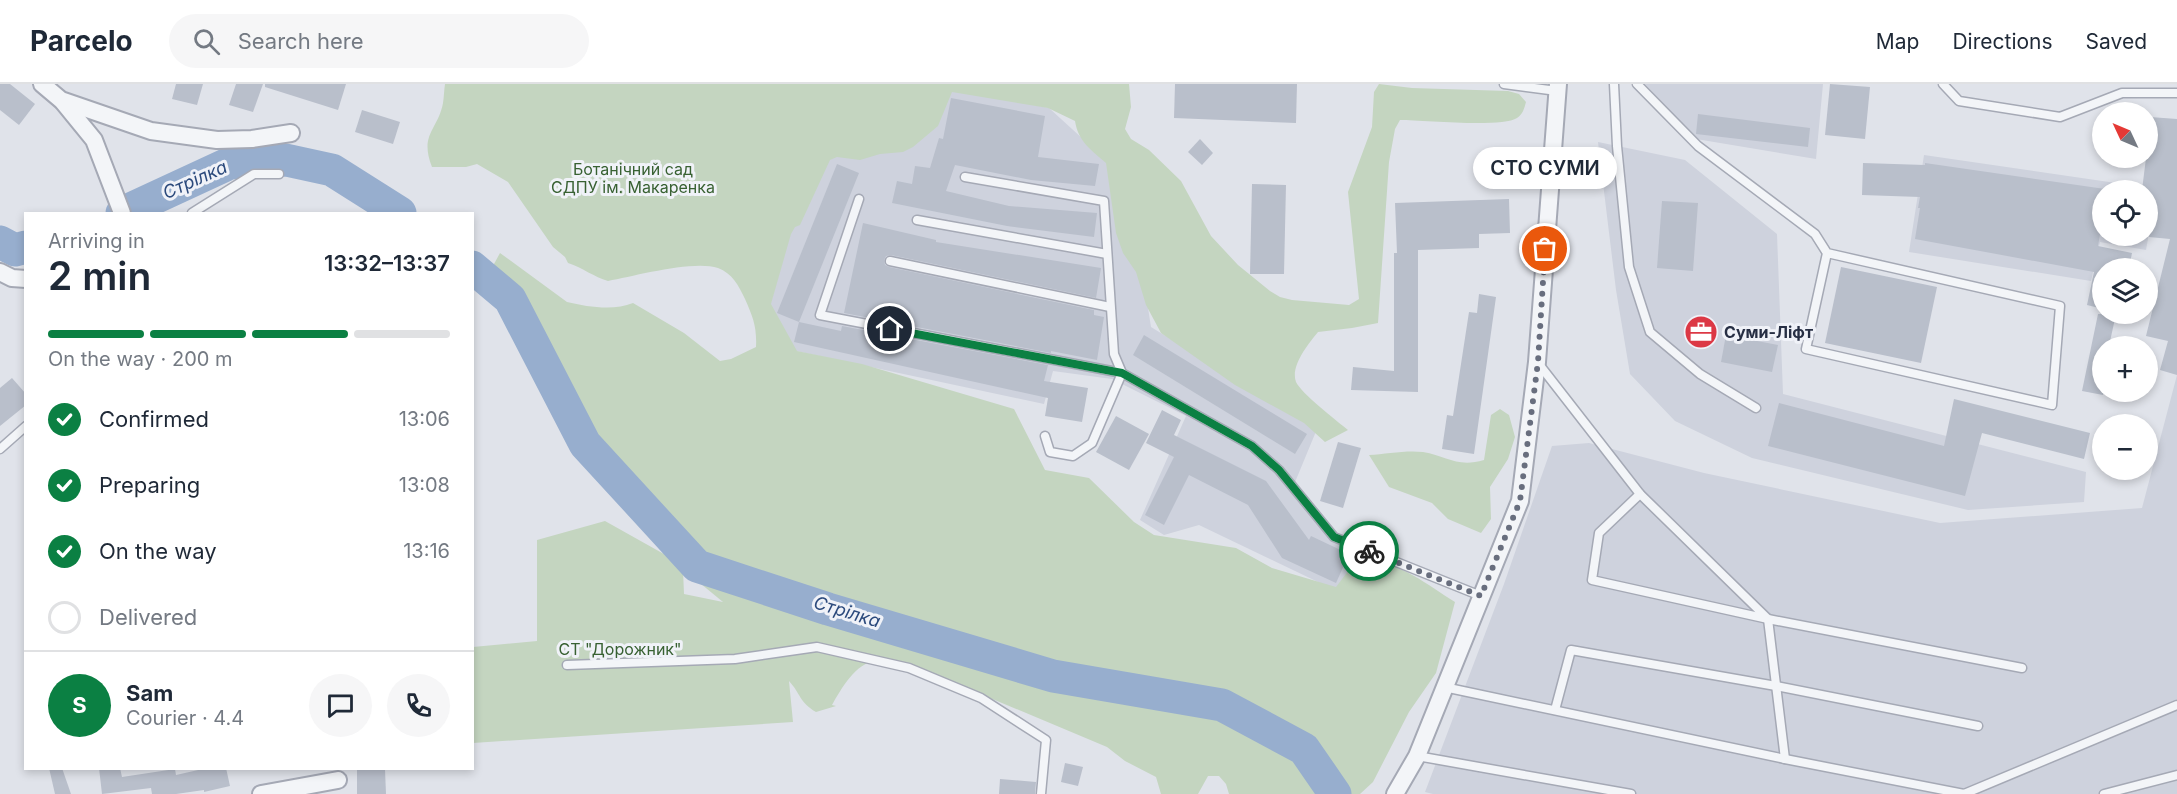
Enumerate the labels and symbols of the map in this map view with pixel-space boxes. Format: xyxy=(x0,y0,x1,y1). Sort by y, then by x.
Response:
north arrow xyxy=(2092,102,2158,168)
callout: СТО СУМИ xyxy=(1473,147,1617,189)
water label: Стрілка xyxy=(159,156,230,203)
park label: Ботанічний сад СДПУ ім. Макаренка xyxy=(551,159,715,197)
pin xyxy=(1519,223,1570,274)
pin xyxy=(864,303,915,354)
office icon: Суми-Ліфт xyxy=(1683,314,1719,350)
place label: Суми-Ліфт xyxy=(1724,322,1813,342)
courier xyxy=(1339,521,1399,581)
water label: Стрілка xyxy=(811,591,883,632)
park label: СТ "Дорожник" xyxy=(559,639,681,659)

